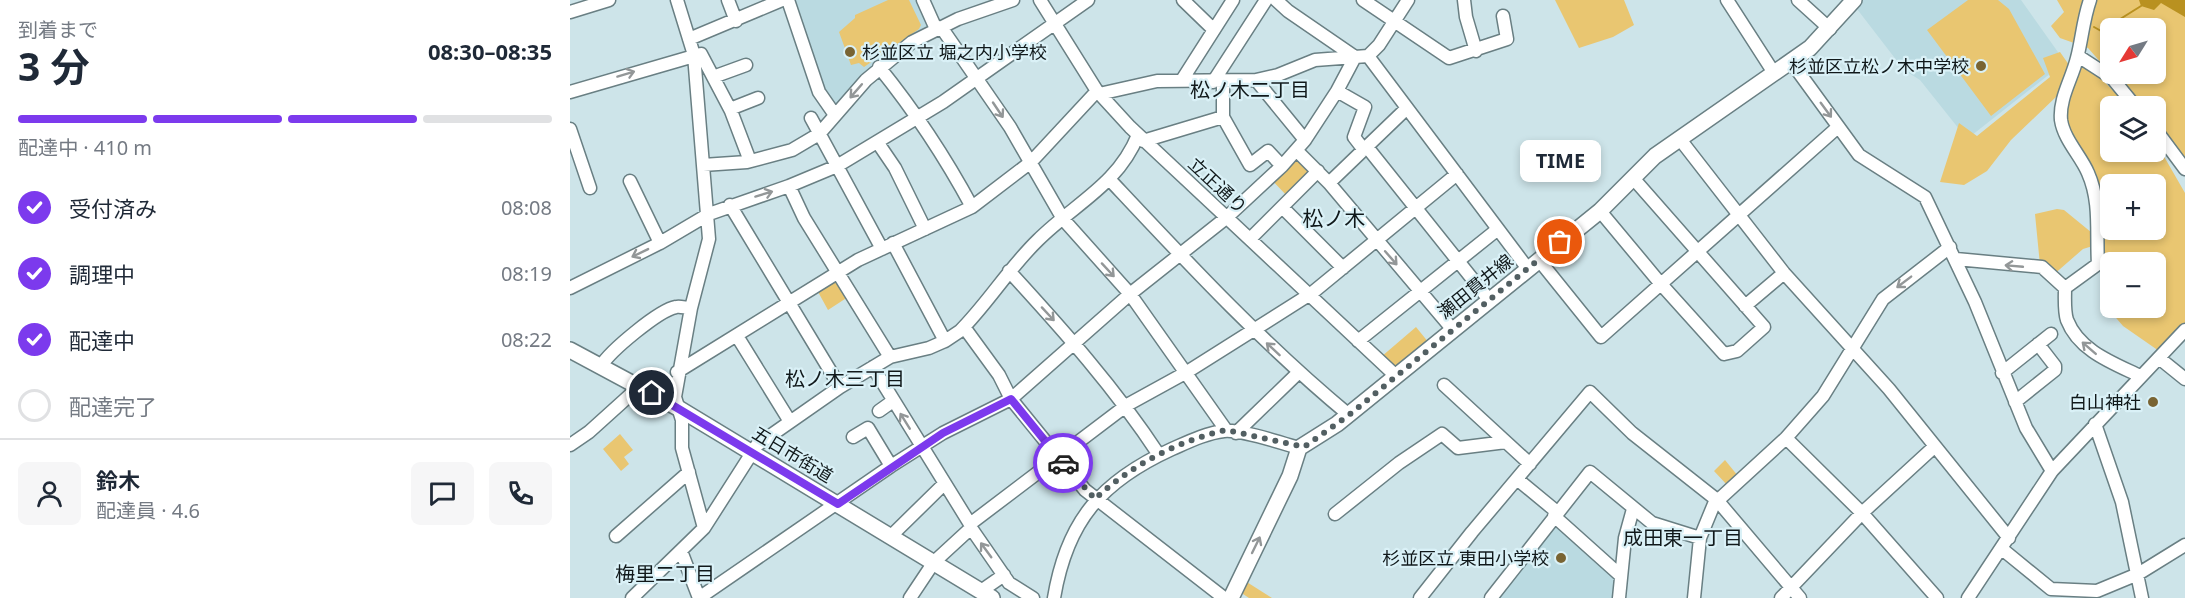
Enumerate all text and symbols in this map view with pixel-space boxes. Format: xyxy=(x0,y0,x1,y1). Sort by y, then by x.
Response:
text: 到着まで xyxy=(18,16,98,43)
north arrow xyxy=(2100,18,2166,84)
map controls xyxy=(2100,18,2166,318)
text: 08:30–08:35 xyxy=(428,36,552,66)
text: 3 分 xyxy=(18,39,89,92)
place label: 杉並区立 堀之内小学校 xyxy=(862,40,1047,64)
marker: 杉並区立 堀之内小学校 xyxy=(843,45,857,59)
place label: 杉並区立松ノ木中学校 xyxy=(1789,54,1969,78)
marker: 杉並区立松ノ木中学校 xyxy=(1974,59,1988,73)
one-way arrow xyxy=(616,68,635,79)
district label: 松ノ木二丁目 xyxy=(1190,76,1310,103)
one-way arrow xyxy=(849,83,863,98)
button: layers xyxy=(2100,96,2166,162)
one-way arrow xyxy=(992,101,1004,117)
one-way arrow xyxy=(1820,101,1832,117)
text: 配達中 · 410 m xyxy=(18,134,152,161)
callout: TIME xyxy=(1520,140,1600,182)
text: TIME xyxy=(1536,147,1585,174)
street label: 立正通り xyxy=(1183,152,1253,218)
button: + xyxy=(2100,174,2166,240)
one-way arrow xyxy=(754,188,773,199)
icon: check xyxy=(18,191,51,224)
text: 受付済み xyxy=(69,193,157,223)
text: 08:08 xyxy=(501,194,552,221)
district label: 松ノ木 xyxy=(1303,204,1366,232)
pin xyxy=(1534,216,1585,267)
icon: bag xyxy=(1543,225,1576,258)
one-way arrow xyxy=(631,247,649,259)
street label: 瀬田貫井線 xyxy=(1432,248,1518,324)
one-way arrow xyxy=(1384,250,1398,265)
button: − xyxy=(2100,252,2166,318)
icon: check xyxy=(18,257,51,290)
text: 調理中 xyxy=(69,259,135,289)
text: 08:19 xyxy=(501,260,552,287)
one-way arrow xyxy=(2005,260,2025,271)
one-way arrow xyxy=(1101,262,1115,277)
one-way arrow xyxy=(1896,276,1912,289)
one-way arrow xyxy=(1041,307,1056,322)
icon: check xyxy=(18,323,51,356)
text: 配達中 xyxy=(69,325,135,355)
text: 08:22 xyxy=(501,326,552,353)
one-way arrow xyxy=(2081,341,2097,354)
one-way arrow xyxy=(1266,342,1281,357)
district label: 松ノ木三丁目 xyxy=(785,365,905,392)
pin xyxy=(626,367,677,418)
icon: home xyxy=(635,376,668,409)
place label: 白山神社 xyxy=(2069,390,2141,414)
text: 配達完了 xyxy=(69,391,157,421)
marker: 白山神社 xyxy=(2146,395,2160,409)
one-way arrow xyxy=(898,413,910,430)
street label: 五日市街道 xyxy=(748,421,838,487)
courier xyxy=(1033,433,1093,493)
icon: car xyxy=(1047,447,1080,480)
button: person xyxy=(18,462,81,525)
button: chat xyxy=(411,462,474,525)
button: phone xyxy=(489,462,552,525)
text: 鈴木 xyxy=(96,465,140,495)
text: 配達員 · 4.6 xyxy=(96,497,200,524)
district label: 成田東一丁目 xyxy=(1623,524,1743,551)
one-way arrow xyxy=(1251,537,1262,555)
one-way arrow xyxy=(980,542,993,558)
place label: 杉並区立 東田小学校 xyxy=(1382,546,1549,570)
marker: 杉並区立 東田小学校 xyxy=(1554,551,1568,565)
district label: 梅里二丁目 xyxy=(615,560,715,587)

